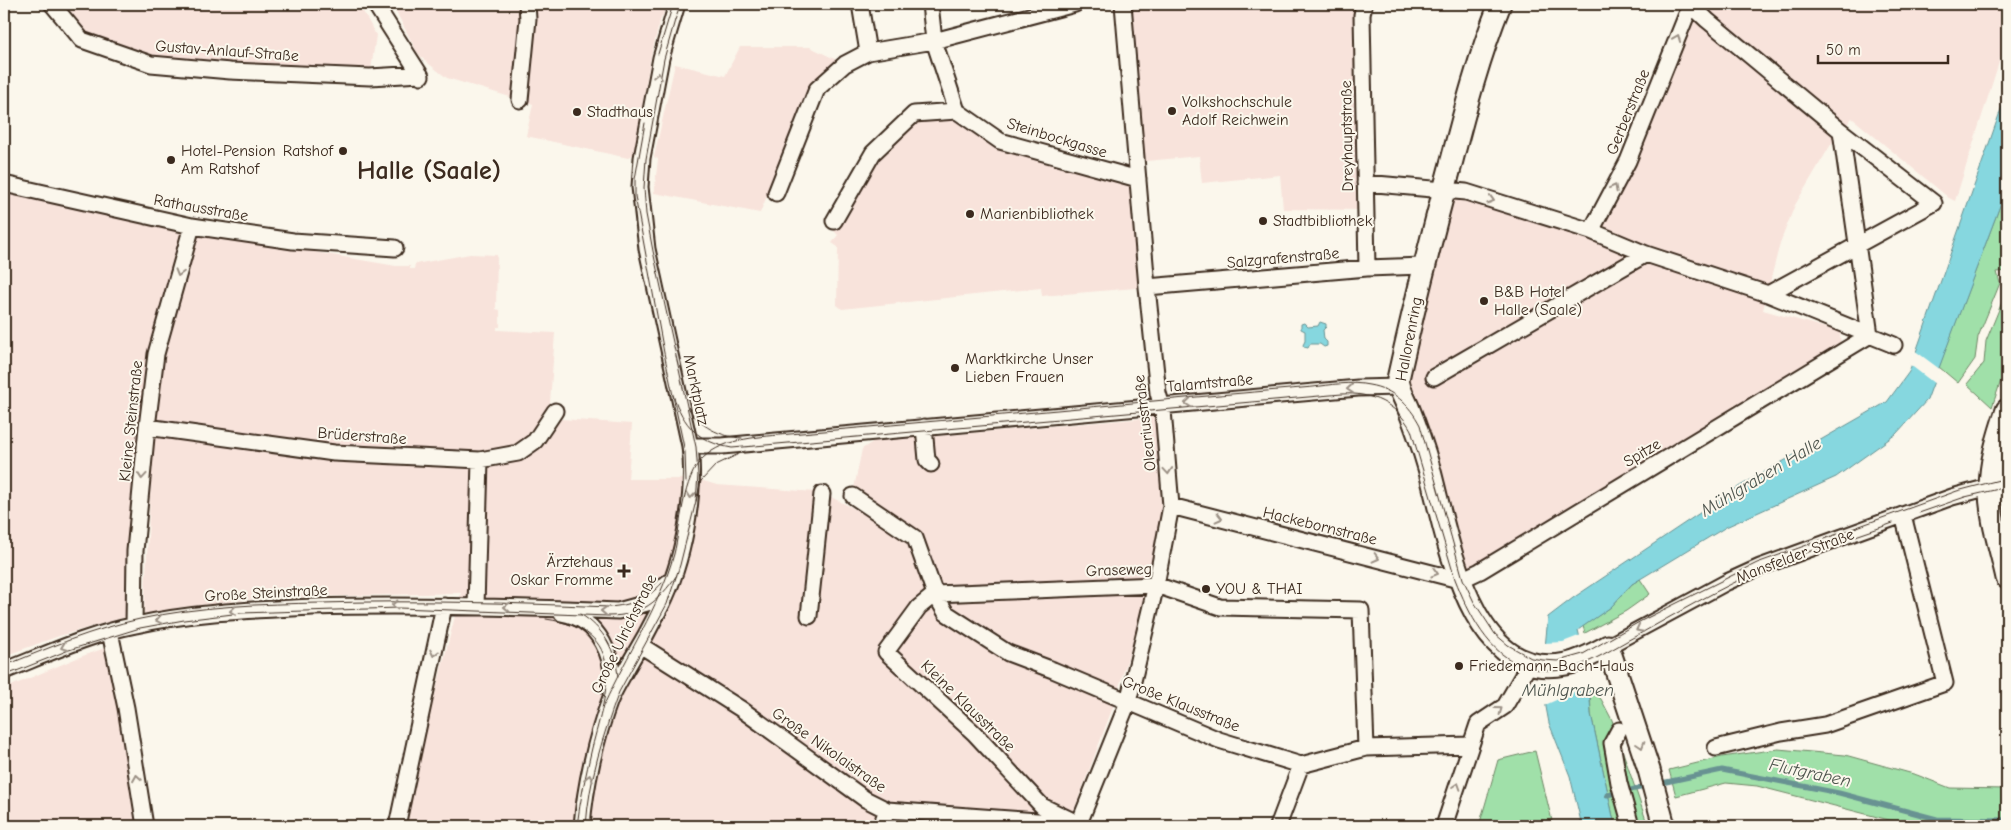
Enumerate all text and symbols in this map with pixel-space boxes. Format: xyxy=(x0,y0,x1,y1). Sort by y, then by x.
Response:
scale bar xyxy=(1818,32,1948,64)
one-way arrow xyxy=(1671,34,1681,43)
street label: Gustav-Anlauf-Straße xyxy=(155,37,299,65)
text: 50 m xyxy=(1826,41,1861,59)
street label: Gerberstraße xyxy=(1603,67,1653,157)
one-way arrow xyxy=(652,72,662,80)
street label: Dreyhauptstraße xyxy=(1337,80,1357,192)
place label: Volkshochschule Adolf Reichwein xyxy=(1182,93,1292,129)
place label: Stadthaus xyxy=(587,103,653,121)
marker: Volkshochschule Adolf Reichwein xyxy=(1166,105,1178,117)
marker: Stadthaus xyxy=(571,106,583,118)
street label: Steinbockgasse xyxy=(1005,114,1109,162)
place label: Hotel-Pension Am Ratshof xyxy=(181,142,276,178)
place label: Ratshof xyxy=(283,142,335,160)
marker: Ratshof xyxy=(337,145,349,157)
marker: Hotel-Pension Am Ratshof xyxy=(165,154,177,166)
district label: Halle (Saale) xyxy=(357,156,501,186)
one-way arrow xyxy=(1608,184,1618,193)
street label: Rathausstraße xyxy=(152,191,250,225)
one-way arrow xyxy=(1487,194,1495,204)
place label: Marienbibliothek xyxy=(980,205,1094,223)
marker: Marienbibliothek xyxy=(964,208,976,220)
place label: Stadtbibliothek xyxy=(1273,212,1373,230)
marker: Stadtbibliothek xyxy=(1257,215,1269,227)
street label: Salzgrafenstraße xyxy=(1226,244,1340,272)
one-way arrow xyxy=(174,269,184,277)
place label: B&B Hotel Halle (Saale) xyxy=(1494,283,1582,319)
street label: Hallorenring xyxy=(1392,295,1426,383)
marker: B&B Hotel Halle (Saale) xyxy=(1478,295,1490,307)
place label: Marktkirche Unser Lieben Frauen xyxy=(965,350,1094,386)
street label: Marktplatz xyxy=(680,353,712,427)
street label: Kleine Steinstraße xyxy=(116,360,146,482)
marker: Marktkirche Unser Lieben Frauen xyxy=(949,362,961,374)
street label: Talamtstraße xyxy=(1166,370,1254,396)
street label: Oleariusstraße xyxy=(1130,374,1160,472)
one-way arrow xyxy=(1346,383,1354,394)
one-way arrow xyxy=(1184,397,1192,408)
street label: Brüderstraße xyxy=(317,424,407,448)
water label: Mühlgraben Halle xyxy=(1696,433,1825,522)
street label: Spitze xyxy=(1620,435,1664,471)
one-way arrow xyxy=(1162,467,1173,475)
one-way arrow xyxy=(137,472,148,480)
one-way arrow xyxy=(686,491,697,499)
street label: Hackebornstraße xyxy=(1261,503,1379,549)
one-way arrow xyxy=(1214,512,1223,523)
street label: Mansfelder Straße xyxy=(1733,525,1857,587)
one-way arrow xyxy=(1372,552,1381,563)
place label: Ärztehaus Oskar Fromme xyxy=(510,553,613,589)
street label: Graseweg xyxy=(1086,560,1152,580)
marker: Ärztehaus Oskar Fromme xyxy=(617,564,631,578)
one-way arrow xyxy=(1430,568,1438,578)
street label: Große Ulrichstraße xyxy=(587,571,661,697)
place label: YOU & THAI xyxy=(1216,580,1303,598)
street label: Große Steinstraße xyxy=(204,581,328,605)
marker: YOU & THAI xyxy=(1200,583,1212,595)
one-way arrow xyxy=(391,600,398,610)
one-way arrow xyxy=(503,602,511,613)
one-way arrow xyxy=(229,605,237,616)
one-way arrow xyxy=(600,605,608,616)
one-way arrow xyxy=(155,615,164,625)
one-way arrow xyxy=(1636,623,1645,633)
one-way arrow xyxy=(60,641,69,651)
one-way arrow xyxy=(429,649,440,658)
street label: Kleine Klausstraße xyxy=(917,657,1019,755)
place label: Friedemann-Bach-Haus xyxy=(1469,657,1634,675)
marker: Friedemann-Bach-Haus xyxy=(1453,660,1465,672)
street label: Große Klausstraße xyxy=(1120,672,1242,736)
water label: Mühlgraben xyxy=(1521,680,1614,701)
street label: Große Nikolaistraße xyxy=(768,704,890,796)
one-way arrow xyxy=(1493,707,1503,716)
one-way arrow xyxy=(1635,740,1645,749)
water label: Flutgraben xyxy=(1767,754,1853,792)
one-way arrow xyxy=(133,774,143,782)
one-way arrow xyxy=(583,774,594,783)
one-way arrow xyxy=(1451,782,1461,790)

